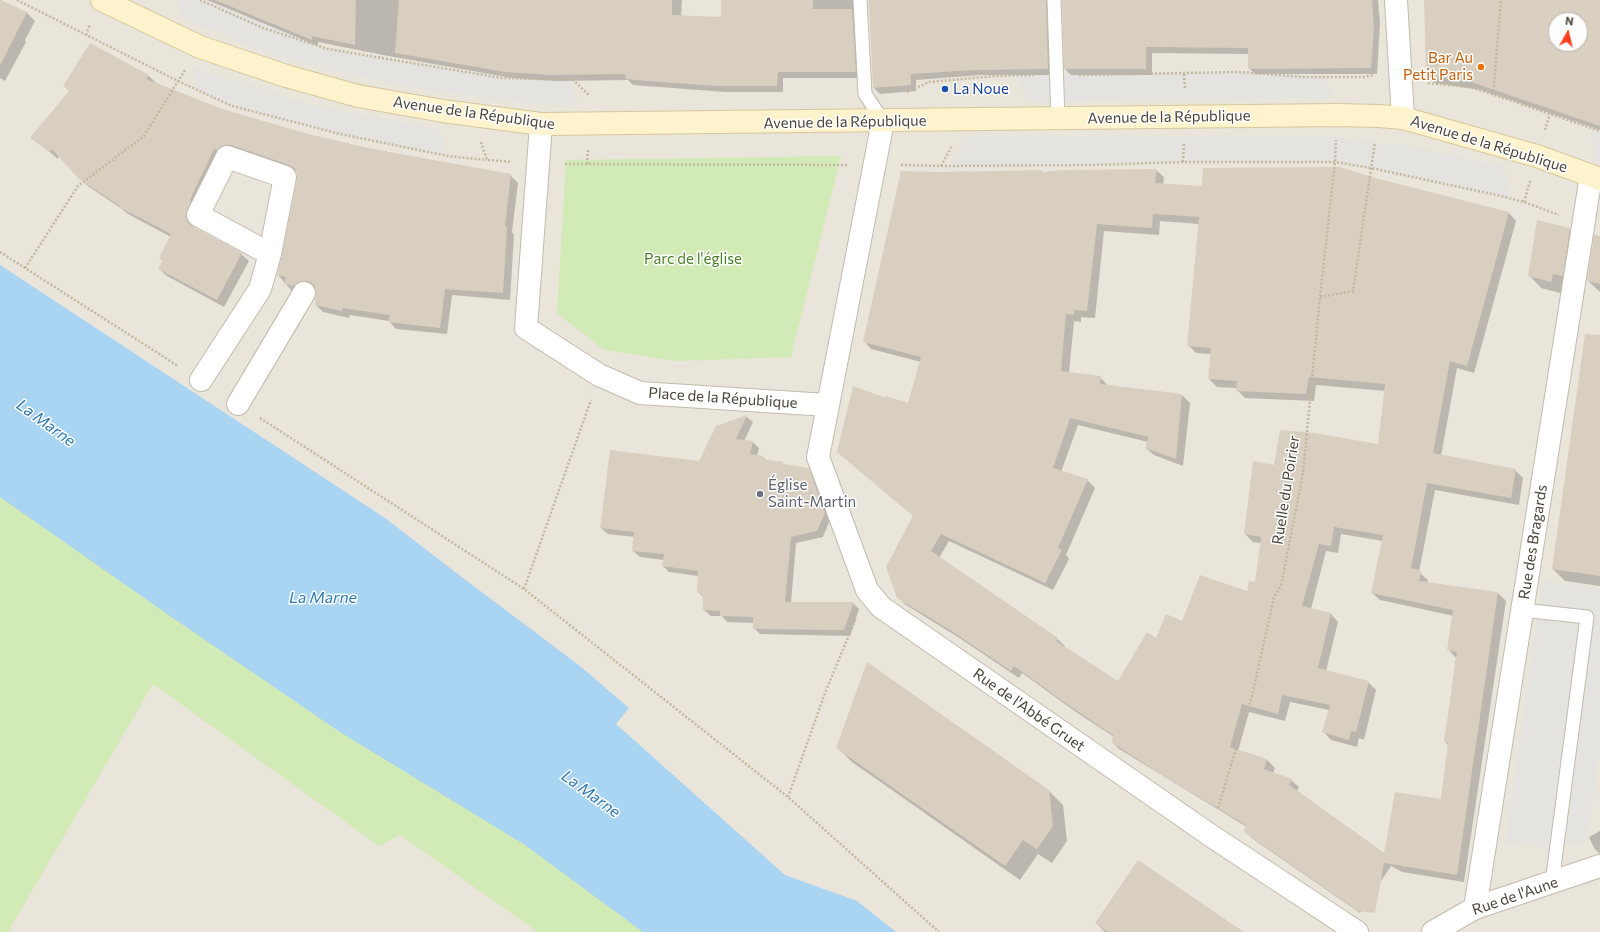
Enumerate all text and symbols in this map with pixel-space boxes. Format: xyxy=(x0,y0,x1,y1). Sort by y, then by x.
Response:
north arrow xyxy=(1548,12,1588,52)
text: N xyxy=(1565,14,1575,28)
place label: Bar Au Petit Paris xyxy=(1403,49,1473,84)
marker: Bar Au Petit Paris xyxy=(1476,62,1486,72)
place label: La Noue xyxy=(953,80,1009,98)
marker: La Noue xyxy=(940,84,950,94)
street label: Avenue de la République xyxy=(392,93,556,133)
street label: Avenue de la République xyxy=(1087,107,1251,127)
street label: Avenue de la République xyxy=(763,112,927,132)
street label: Avenue de la République xyxy=(1408,112,1570,176)
park label: Parc de l'église xyxy=(644,250,742,268)
street label: Place de la République xyxy=(648,384,798,412)
water label: La Marne xyxy=(13,395,79,451)
street label: Ruelle du Poirier xyxy=(1268,434,1304,546)
place label: Église Saint-Martin xyxy=(768,476,856,511)
street label: Rue des Bragards xyxy=(1515,483,1551,601)
marker: Église Saint-Martin xyxy=(755,489,765,499)
water label: La Marne xyxy=(289,588,357,608)
street label: Rue de l'Abbé Gruet xyxy=(969,665,1089,755)
water label: La Marne xyxy=(558,766,624,822)
street label: Rue de l'Aune xyxy=(1470,873,1560,919)

